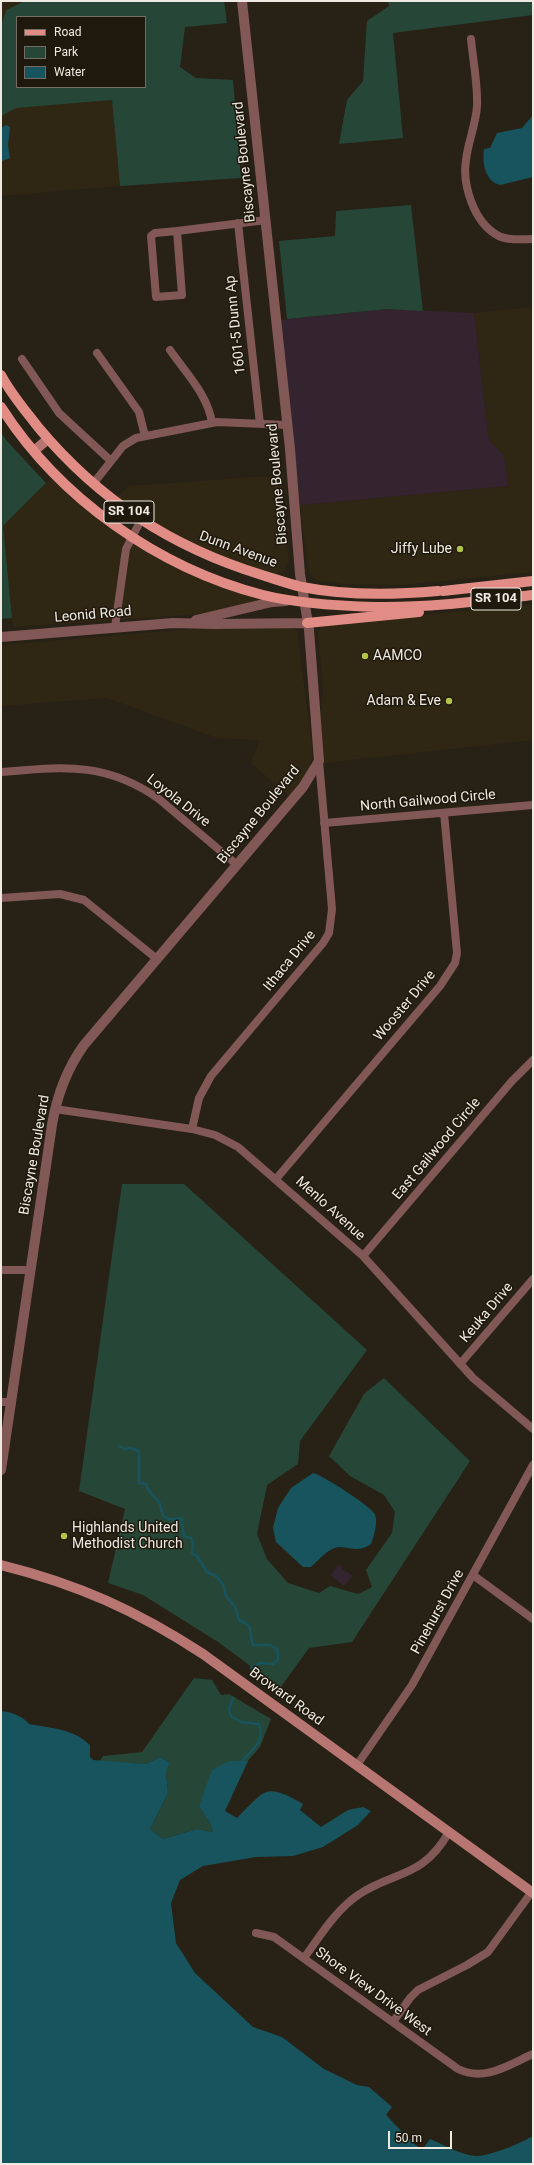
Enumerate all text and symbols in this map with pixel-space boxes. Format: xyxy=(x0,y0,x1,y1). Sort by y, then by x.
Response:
legend xyxy=(16,16,146,88)
text: Road xyxy=(54,25,82,39)
text: Park xyxy=(54,45,78,59)
text: Water xyxy=(54,65,85,79)
street label: Biscayne Boulevard xyxy=(230,101,260,223)
street label: 1601-5 Dunn Ap xyxy=(222,275,250,375)
street label: Biscayne Boulevard xyxy=(264,423,292,545)
road number: SR 104 xyxy=(104,501,154,523)
street label: Dunn Avenue xyxy=(197,528,279,572)
place label: Jiffy Lube xyxy=(391,541,452,557)
marker: Jiffy Lube xyxy=(455,544,465,554)
road number: SR 104 xyxy=(471,588,521,610)
street label: Leonid Road xyxy=(54,603,132,627)
place label: AAMCO xyxy=(373,648,422,664)
marker: AAMCO xyxy=(360,651,370,661)
place label: Adam & Eve xyxy=(367,693,441,709)
marker: Adam & Eve xyxy=(444,696,454,706)
street label: Biscayne Boulevard xyxy=(214,763,304,867)
street label: Loyola Drive xyxy=(143,771,213,831)
street label: North Gailwood Circle xyxy=(360,787,496,815)
street label: Ithaca Drive xyxy=(260,927,320,995)
street label: Wooster Drive xyxy=(371,967,439,1045)
street label: Biscayne Boulevard xyxy=(16,1094,54,1216)
street label: East Gailwood Circle xyxy=(389,1095,485,1203)
street label: Menlo Avenue xyxy=(292,1173,368,1245)
street label: Keuka Drive xyxy=(457,1279,517,1347)
place label: Highlands United Methodist Church xyxy=(72,1520,183,1552)
marker: Highlands United Methodist Church xyxy=(59,1531,69,1541)
street label: Pinehurst Drive xyxy=(408,1567,468,1657)
street label: Broward Road xyxy=(246,1664,326,1730)
street label: Shore View Drive West xyxy=(312,1944,434,2040)
scale bar xyxy=(390,2123,454,2149)
text: 50 m xyxy=(395,2131,422,2145)

